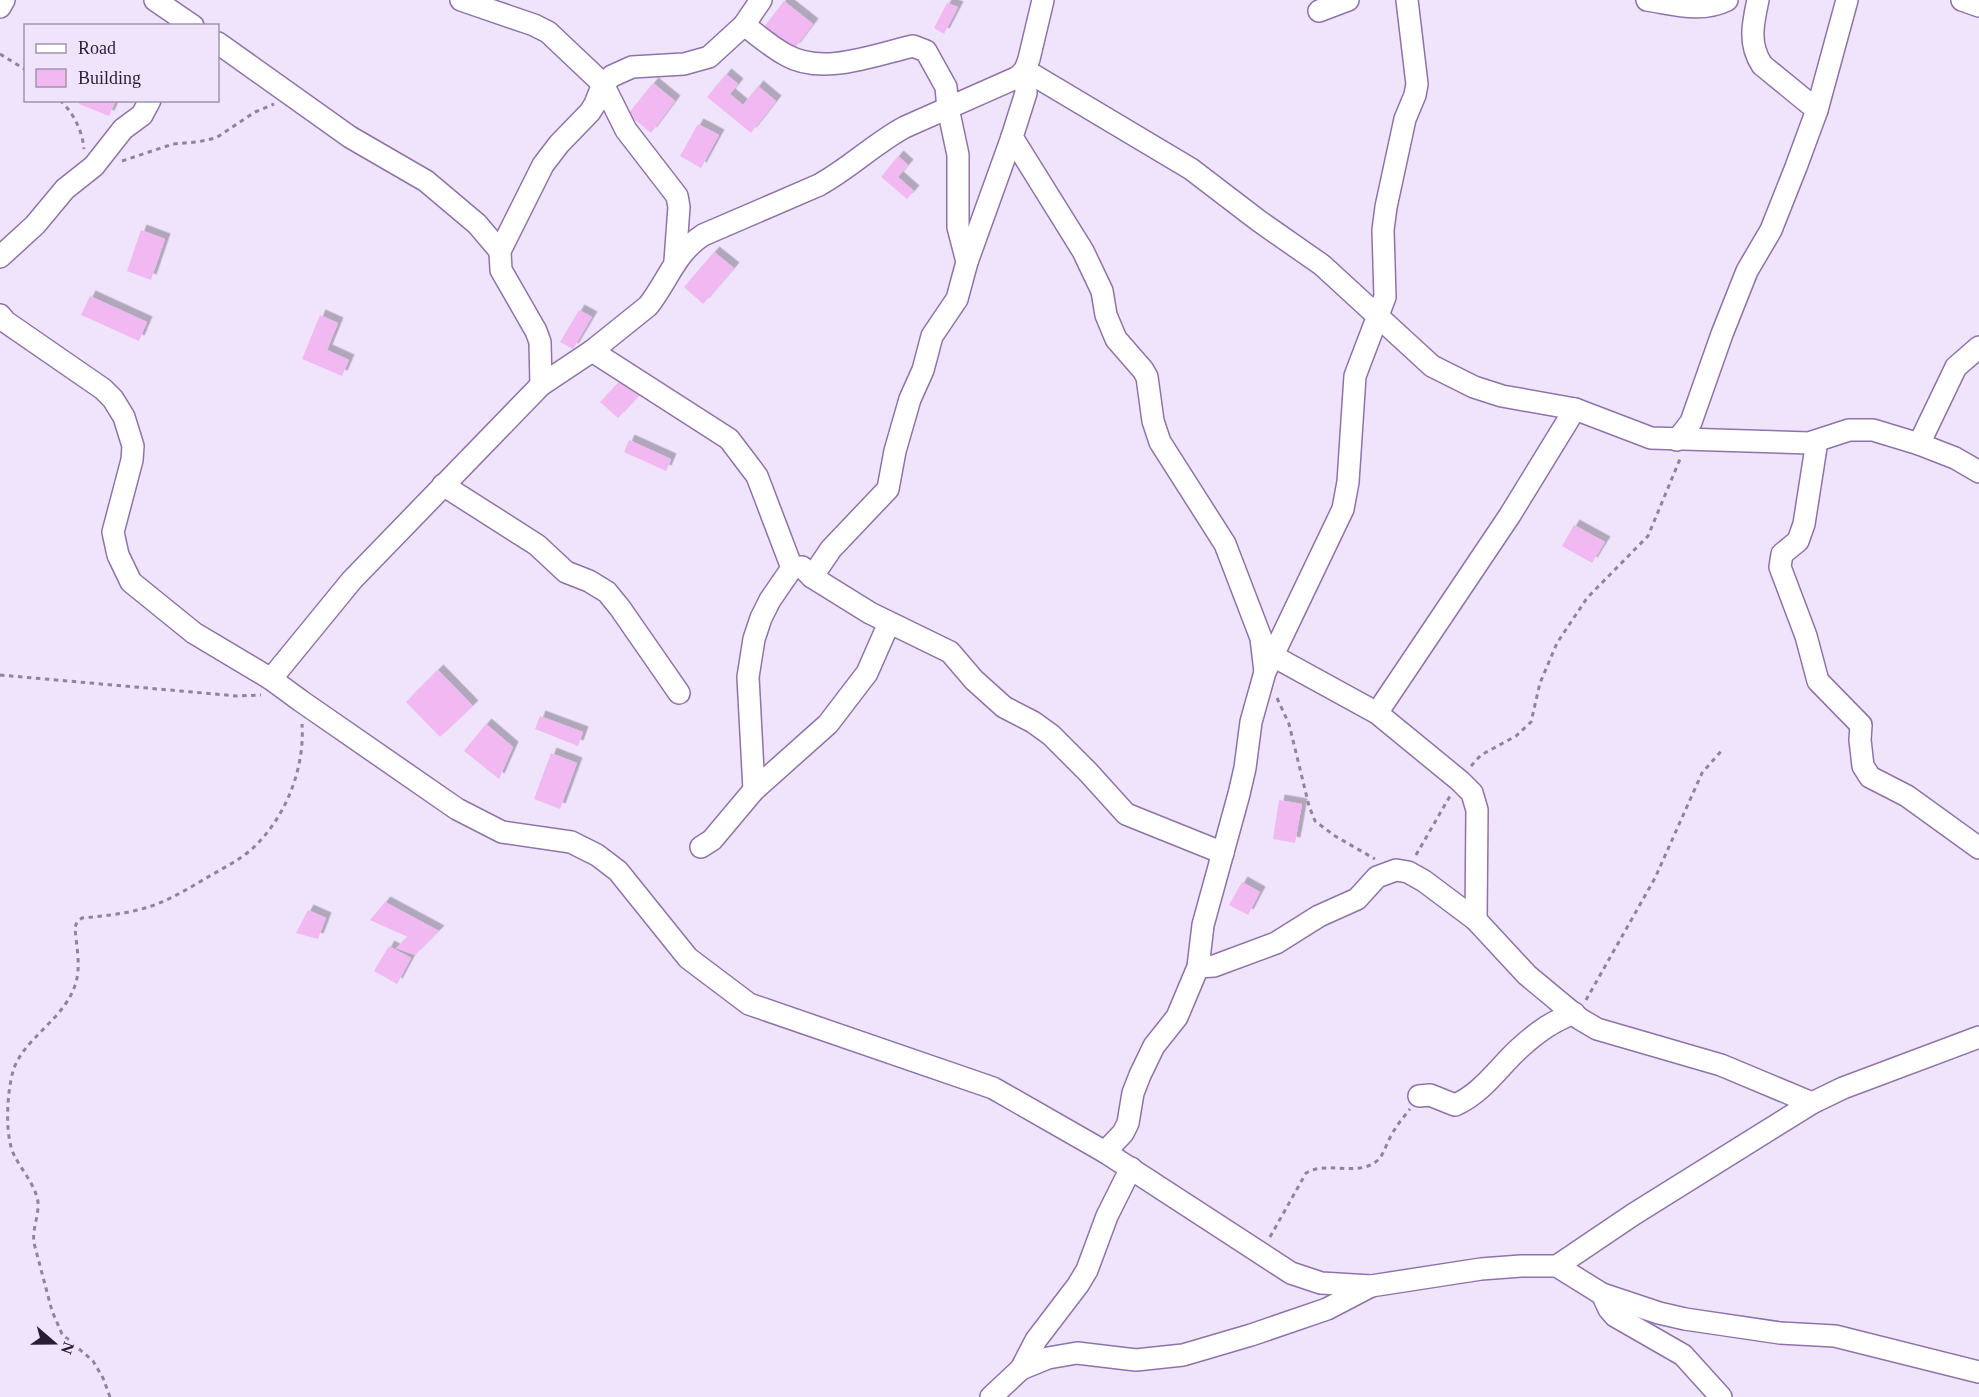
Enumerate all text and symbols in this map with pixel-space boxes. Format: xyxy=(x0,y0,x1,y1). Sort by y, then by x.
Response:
legend xyxy=(24,24,219,102)
text: Road xyxy=(78,38,116,58)
text: Building xyxy=(78,68,141,88)
north arrow xyxy=(24,1313,84,1373)
text: N xyxy=(58,1340,78,1357)

